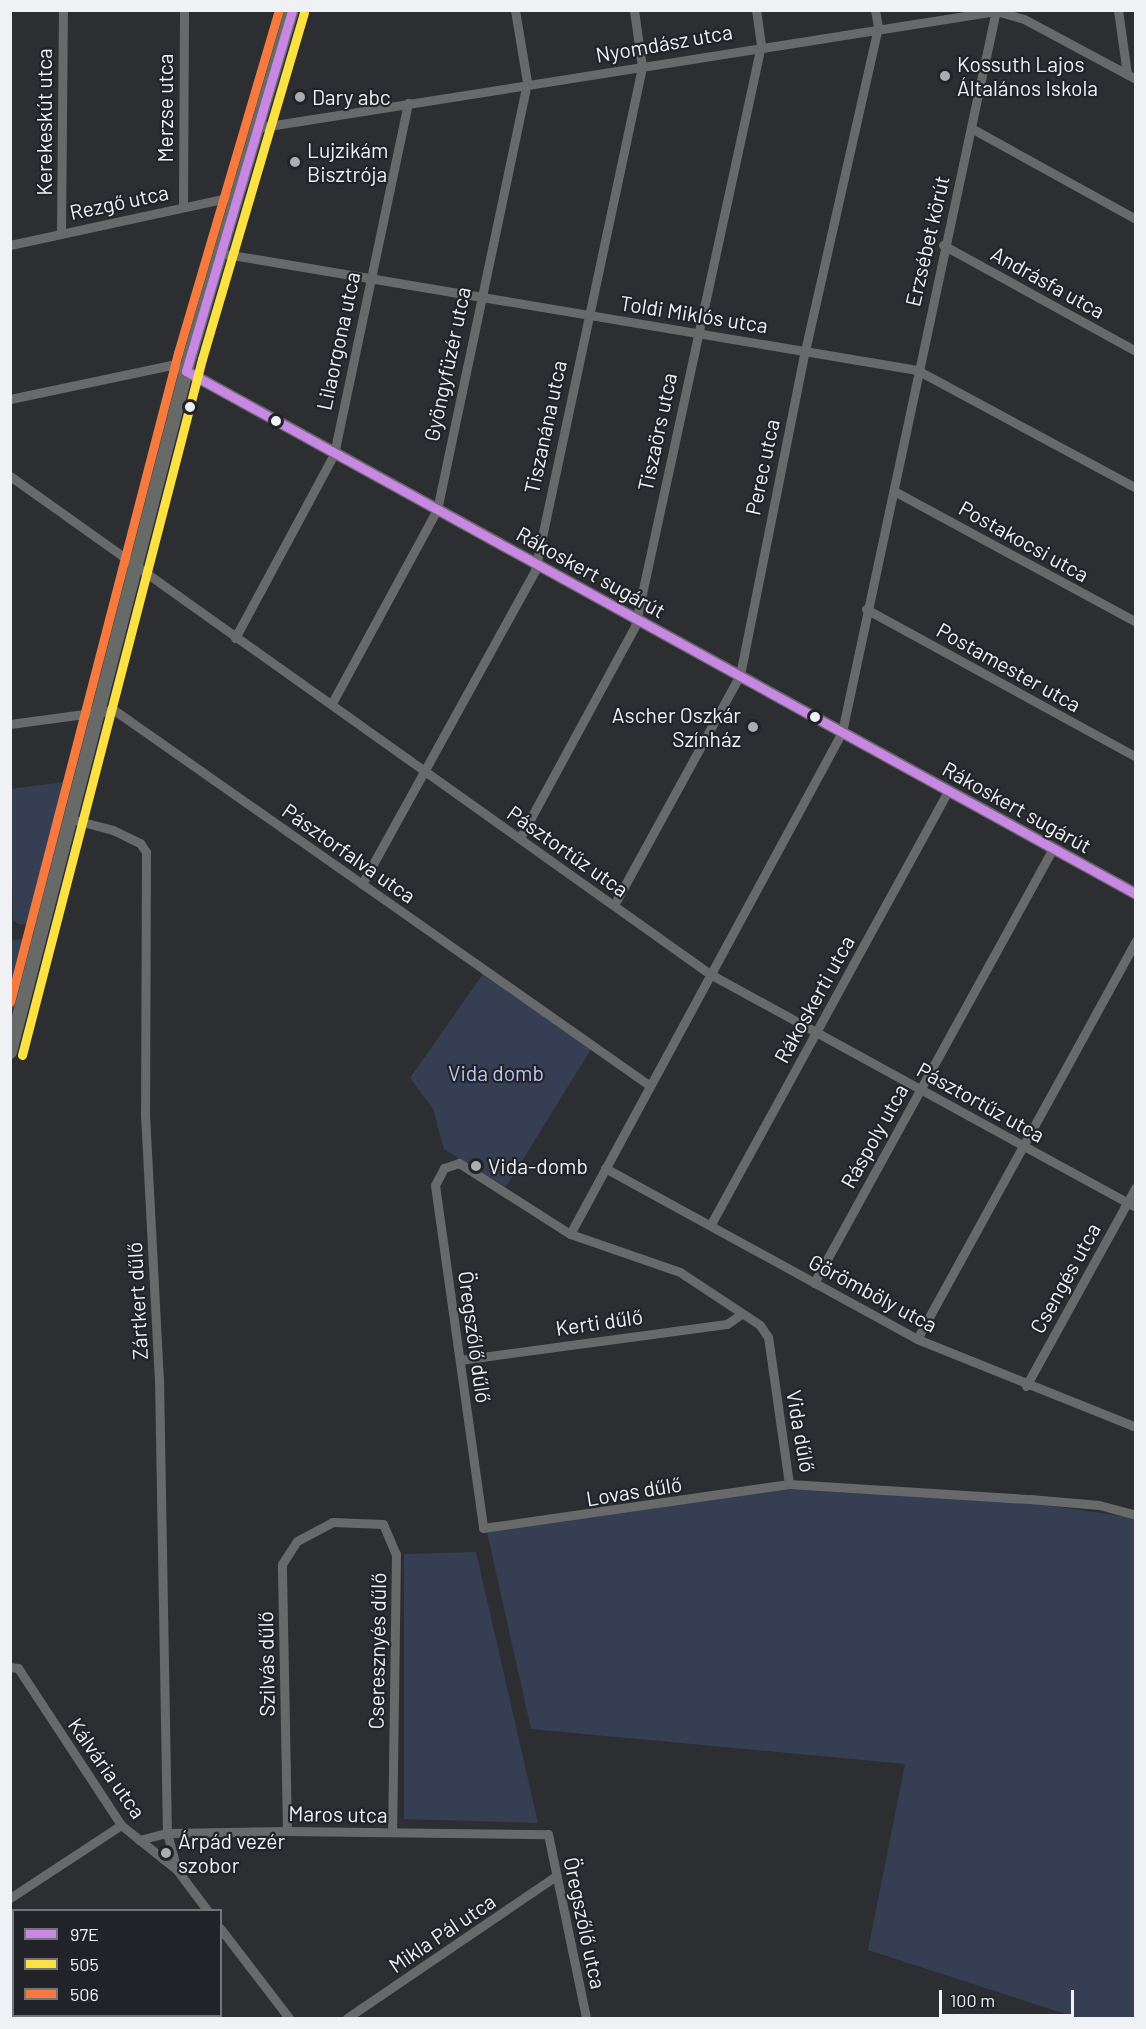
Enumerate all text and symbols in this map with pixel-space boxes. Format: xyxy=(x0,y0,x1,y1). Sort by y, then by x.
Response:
street label: Nyomdász utca xyxy=(594,19,734,67)
street label: Kerekeskút utca xyxy=(31,48,57,196)
place label: Kossuth Lajos Általános Iskola xyxy=(957,51,1098,101)
street label: Merzse utca xyxy=(152,54,178,162)
marker: Kossuth Lajos Általános Iskola xyxy=(938,69,952,83)
place label: Dary abc xyxy=(312,84,391,110)
marker: Dary abc xyxy=(293,90,307,104)
place label: Lujzikám Bisztrója xyxy=(307,137,388,187)
marker: Lujzikám Bisztrója xyxy=(288,155,302,169)
street label: Erzsébet körút xyxy=(900,173,954,309)
street label: Rezgő utca xyxy=(67,179,171,225)
street label: Andrásfa utca xyxy=(987,240,1109,324)
street label: Lilaorgona utca xyxy=(311,269,365,413)
street label: Gyöngyfüzér utca xyxy=(418,285,476,443)
street label: Toldi Miklós utca xyxy=(618,290,770,338)
street label: Tiszanána utca xyxy=(519,358,571,496)
street label: Tiszaörs utca xyxy=(632,370,682,494)
unlabelled marker xyxy=(184,401,196,413)
unlabelled marker xyxy=(270,415,282,427)
street label: Perec utca xyxy=(740,417,784,517)
street label: Postakocsi utca xyxy=(955,495,1093,587)
street label: Rákoskert sugárút xyxy=(512,521,670,623)
street label: Postamester utca xyxy=(933,617,1085,717)
place label: Ascher Oszkár Színház xyxy=(612,702,741,752)
unlabelled marker xyxy=(809,711,821,723)
marker: Ascher Oszkár Színház xyxy=(746,720,760,734)
street label: Rákoskert sugárút xyxy=(938,756,1096,858)
street label: Pásztorfalva utca xyxy=(278,798,420,908)
street label: Pásztortűz utca xyxy=(503,800,633,902)
street label: Rákoskerti utca xyxy=(769,931,859,1067)
street label: Pásztortűz utca xyxy=(913,1057,1049,1147)
park label: Vida domb xyxy=(448,1060,544,1086)
street label: Ráspoly utca xyxy=(835,1079,913,1193)
place label: Vida-domb xyxy=(488,1153,588,1179)
marker: Vida-domb xyxy=(469,1159,483,1173)
street label: Csengés utca xyxy=(1024,1218,1106,1338)
street label: Zártkert dűlő xyxy=(121,1242,153,1360)
street label: Görömböly utca xyxy=(804,1249,942,1337)
street label: Öregszőlő dűlő xyxy=(453,1270,497,1404)
street label: Kerti dűlő xyxy=(554,1303,644,1341)
street label: Vida dűlő xyxy=(781,1388,821,1474)
street label: Lovas dűlő xyxy=(584,1471,684,1511)
street label: Cseresznyés dűlő xyxy=(363,1572,391,1730)
street label: Szilvás dűlő xyxy=(252,1611,280,1717)
street label: Kálvária utca xyxy=(63,1713,151,1823)
street label: Maros utca xyxy=(288,1801,388,1827)
place label: Árpád vezér szobor xyxy=(178,1828,285,1878)
marker: Árpád vezér szobor xyxy=(159,1846,173,1860)
street label: Öregszőlő utca xyxy=(559,1855,611,1991)
street label: Mikla Pál utca xyxy=(384,1888,500,1978)
legend xyxy=(12,1909,222,2017)
text: 97E xyxy=(70,1923,99,1945)
text: 505 xyxy=(70,1953,99,1975)
scale bar xyxy=(942,1978,1077,2016)
text: 506 xyxy=(70,1983,99,2005)
text: 100 m xyxy=(950,1989,995,2011)

